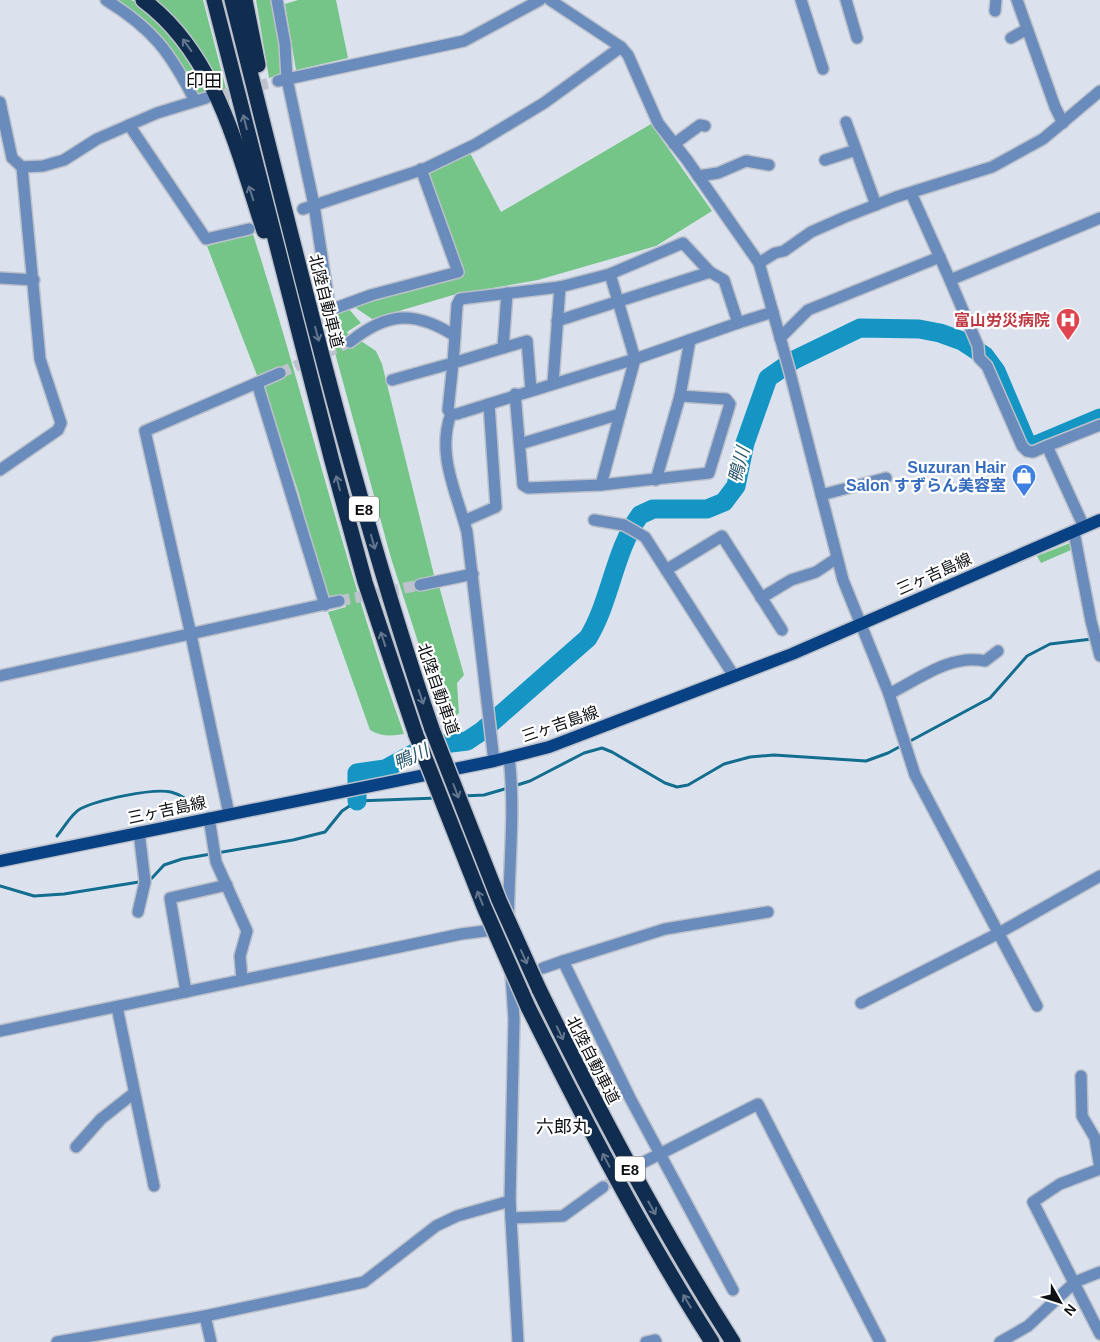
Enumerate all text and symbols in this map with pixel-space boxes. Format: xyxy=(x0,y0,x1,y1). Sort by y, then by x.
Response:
one-way arrow xyxy=(181,39,192,52)
district label: 印田 xyxy=(186,71,222,91)
one-way arrow xyxy=(240,115,250,131)
one-way arrow xyxy=(246,186,255,202)
street label: 北陸自動車道 xyxy=(306,252,346,350)
hospital icon: 富山労災病院 xyxy=(1055,307,1081,341)
place label: 富山労災病院 xyxy=(954,312,1050,329)
one-way arrow xyxy=(313,326,322,342)
water label: 鴨川 xyxy=(725,443,754,485)
place label: Suzuran Hair Salon すずらん美容室 xyxy=(846,459,1006,494)
shop icon: Suzuran Hair Salon すずらん美容室 xyxy=(1011,463,1037,497)
one-way arrow xyxy=(332,475,342,491)
road number: E8 xyxy=(349,496,379,522)
one-way arrow xyxy=(368,533,378,549)
street label: 三ヶ吉島線 xyxy=(894,550,974,598)
one-way arrow xyxy=(378,631,388,647)
street label: 北陸自動車道 xyxy=(414,641,462,737)
one-way arrow xyxy=(417,688,426,704)
street label: 三ヶ吉島線 xyxy=(519,703,601,745)
water label: 鴨川 xyxy=(390,739,433,774)
one-way arrow xyxy=(452,783,461,798)
street label: 三ヶ吉島線 xyxy=(126,793,208,827)
one-way arrow xyxy=(475,891,484,906)
one-way arrow xyxy=(520,949,530,964)
street label: 北陸自動車道 xyxy=(564,1013,622,1107)
one-way arrow xyxy=(556,1025,565,1040)
district label: 六郎丸 xyxy=(536,1117,590,1137)
one-way arrow xyxy=(601,1152,611,1167)
road number: E8 xyxy=(615,1156,645,1182)
one-way arrow xyxy=(648,1200,657,1215)
north arrow xyxy=(1035,1277,1085,1327)
one-way arrow xyxy=(681,1294,691,1308)
text: N xyxy=(1061,1301,1080,1319)

